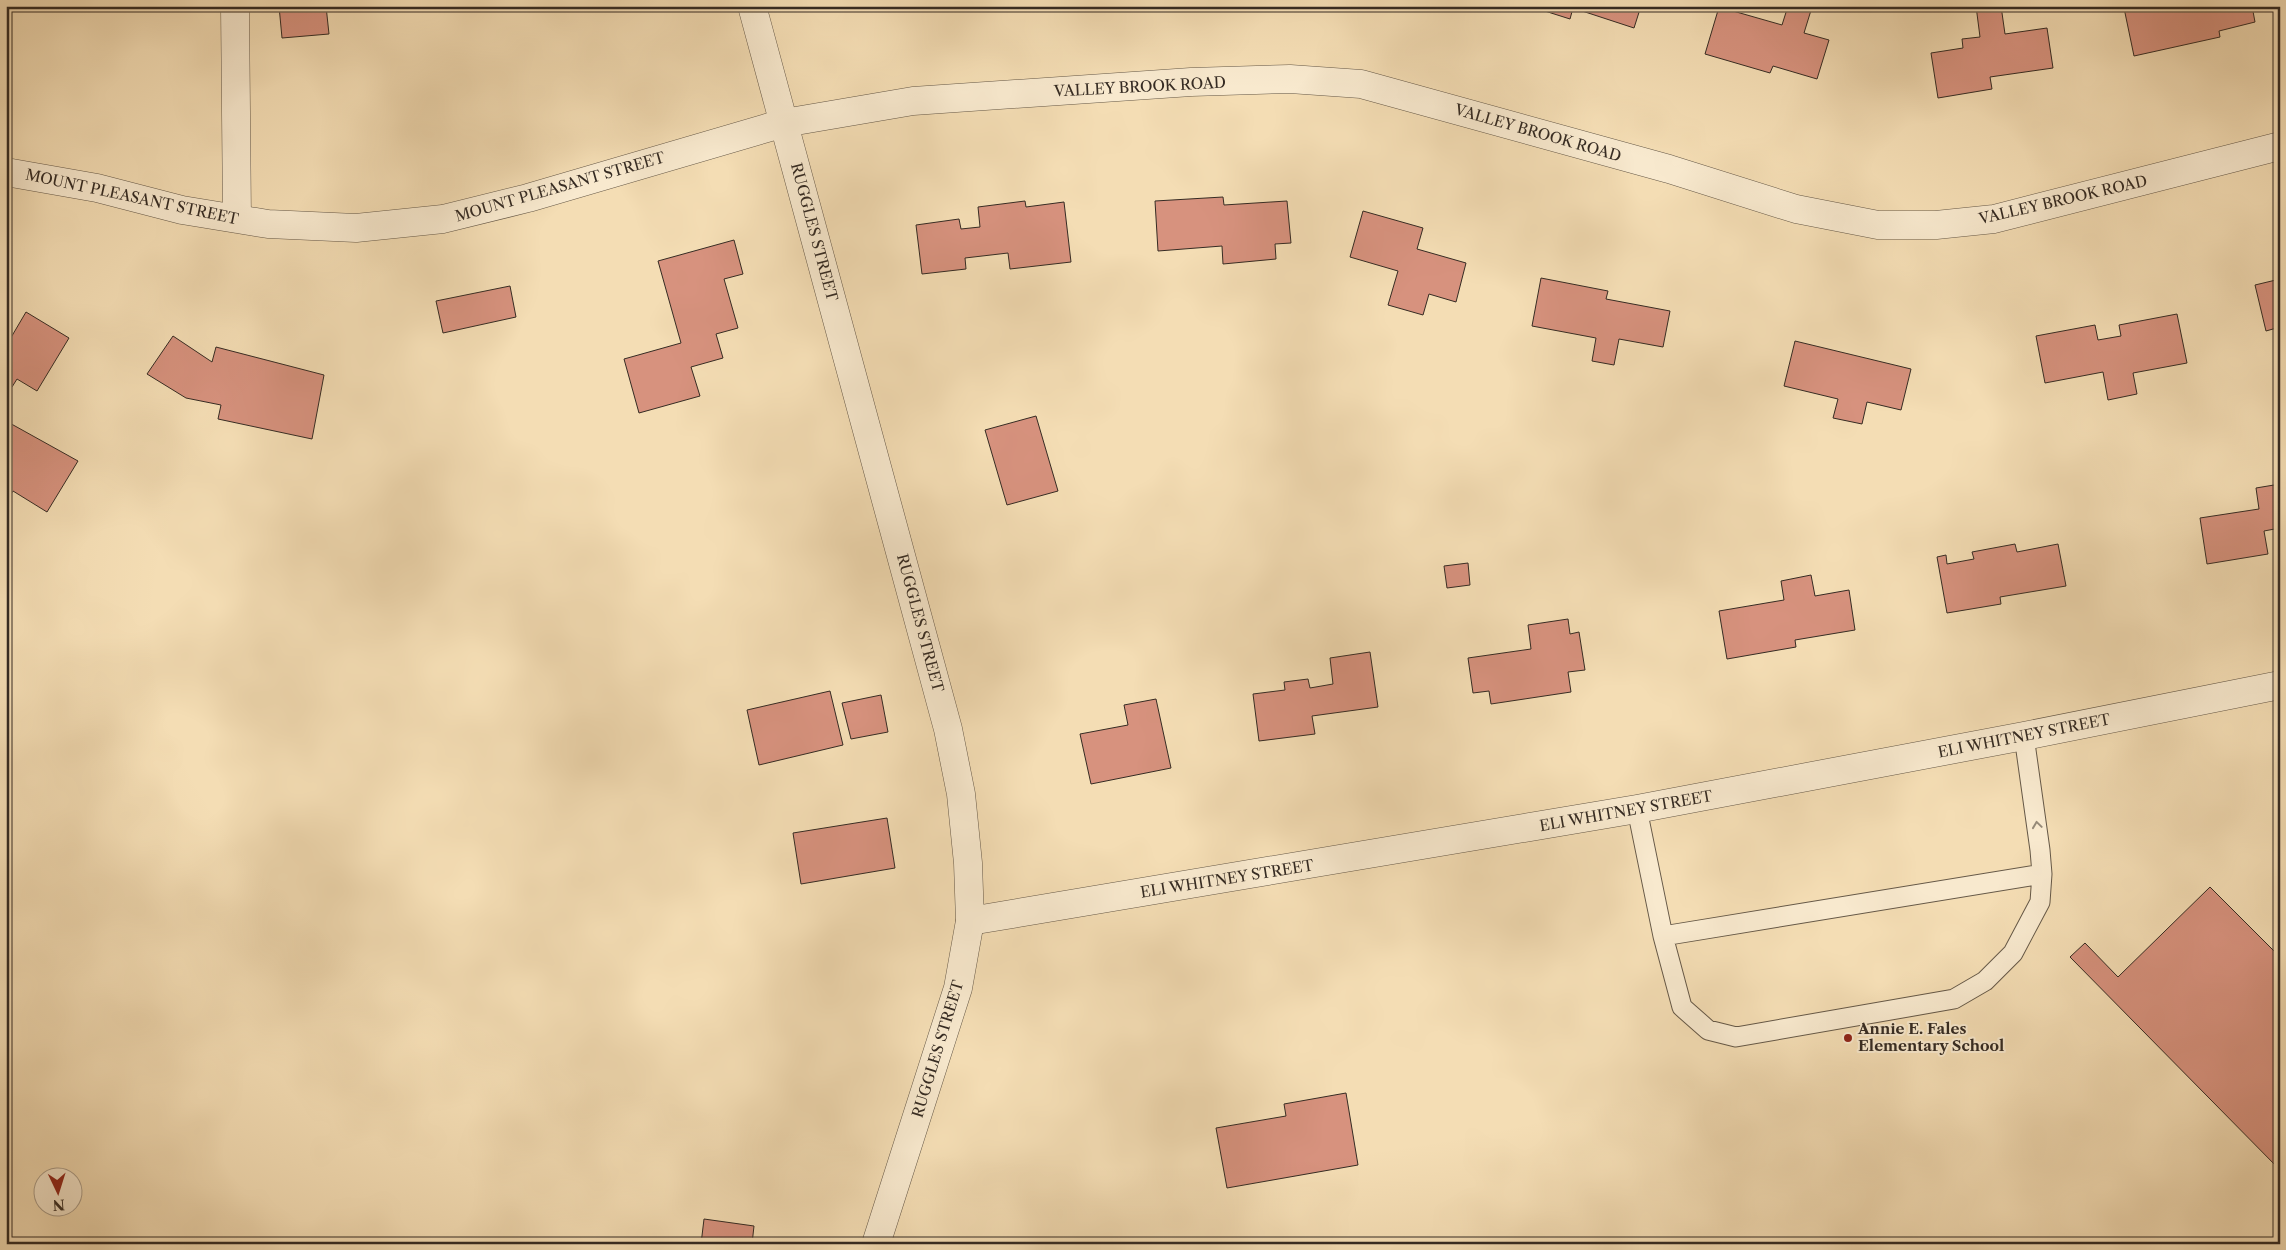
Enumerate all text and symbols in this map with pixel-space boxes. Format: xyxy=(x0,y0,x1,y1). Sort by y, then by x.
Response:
street label: VALLEY BROOK ROAD xyxy=(1053,73,1226,101)
street label: VALLEY BROOK ROAD xyxy=(1452,99,1624,165)
street label: MOUNT PLEASANT STREET xyxy=(453,147,668,226)
street label: RUGGLES STREET xyxy=(787,161,842,304)
street label: MOUNT PLEASANT STREET xyxy=(24,165,241,229)
street label: VALLEY BROOK ROAD xyxy=(1976,171,2149,228)
street label: RUGGLES STREET xyxy=(893,552,948,695)
street label: ELI WHITNEY STREET xyxy=(1936,709,2112,762)
street label: ELI WHITNEY STREET xyxy=(1538,786,1715,835)
one-way arrow xyxy=(2032,821,2042,829)
street label: ELI WHITNEY STREET xyxy=(1139,855,1316,902)
street label: RUGGLES STREET xyxy=(908,977,968,1120)
place label: Annie E. Fales Elementary School xyxy=(1857,1019,2004,1055)
marker: Annie E. Fales Elementary School xyxy=(1842,1032,1854,1044)
north arrow xyxy=(32,1168,82,1218)
text: N xyxy=(52,1196,66,1214)

